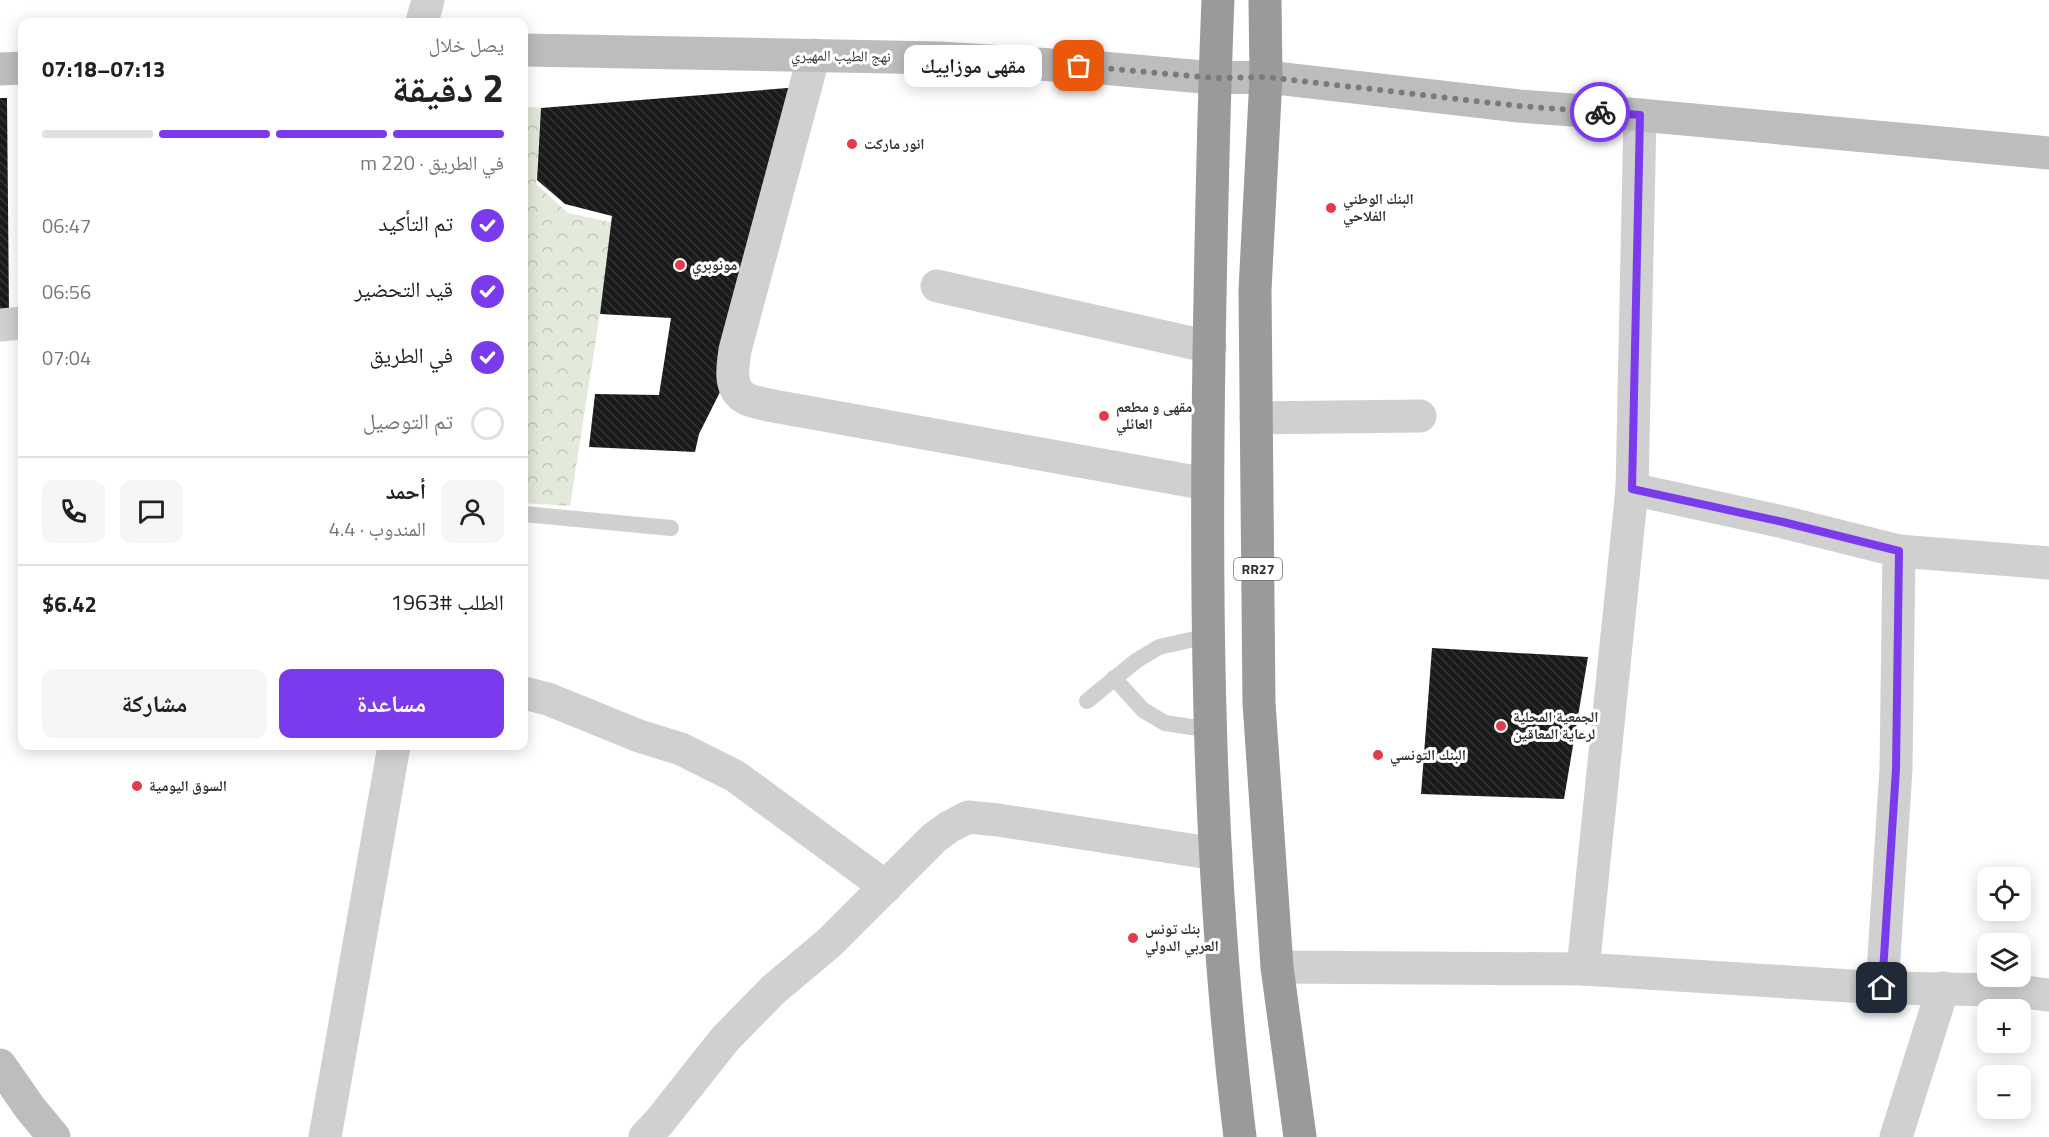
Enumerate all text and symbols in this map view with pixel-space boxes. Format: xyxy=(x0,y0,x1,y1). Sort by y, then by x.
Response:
text: يصل خلال xyxy=(429,29,504,60)
pin xyxy=(1053,40,1104,91)
street label: نهج الطيب المهيري xyxy=(791,43,891,69)
callout: مقهى موزاييك xyxy=(905,45,1043,87)
icon: bag xyxy=(1062,49,1095,82)
text: مقهى موزاييك xyxy=(920,50,1026,81)
text: 07:13–07:18 xyxy=(42,52,165,86)
text: 2 دقيقة xyxy=(392,58,504,117)
courier xyxy=(1570,82,1630,142)
icon: bike xyxy=(1584,96,1617,129)
place label: انور ماركت xyxy=(864,132,925,155)
marker: انور ماركت xyxy=(845,137,859,151)
text: في الطريق · 220 m xyxy=(360,147,504,178)
place label: البنك الوطني الفلاحي xyxy=(1343,187,1414,228)
marker: البنك الوطني الفلاحي xyxy=(1324,201,1338,215)
text: تم التأكيد xyxy=(378,206,453,240)
icon: check xyxy=(471,209,504,242)
text: 06:47 xyxy=(42,210,91,241)
place label: مونوبري xyxy=(692,253,737,277)
marker: مونوبري xyxy=(673,258,687,272)
text: قيد التحضير xyxy=(354,272,453,306)
icon: check xyxy=(471,275,504,308)
text: 06:56 xyxy=(42,276,91,307)
text: في الطريق xyxy=(370,338,453,372)
icon: check xyxy=(471,341,504,374)
text: 07:04 xyxy=(42,342,91,373)
place label: مقهى و مطعم العائلي xyxy=(1116,395,1192,436)
text: تم التوصيل xyxy=(363,404,453,438)
marker: مقهى و مطعم العائلي xyxy=(1097,409,1111,423)
text: أحمد xyxy=(386,474,426,508)
button: phone xyxy=(42,480,105,543)
button: chat xyxy=(120,480,183,543)
button: person xyxy=(441,480,504,543)
text: المندوب · 4.4 xyxy=(329,513,426,544)
road number: RR27 xyxy=(1234,558,1282,580)
text: الطلب #1963 xyxy=(390,585,504,619)
text: $6.42 xyxy=(42,587,97,621)
button: مشاركة xyxy=(42,669,267,738)
button: مساعدة xyxy=(279,669,504,738)
place label: الجمعية المحلية لرعاية المعاقين xyxy=(1513,705,1599,745)
marker: الجمعية المحلية لرعاية المعاقين xyxy=(1494,719,1508,733)
place label: البنك التونسي xyxy=(1390,743,1466,767)
marker: البنك التونسي xyxy=(1371,748,1385,762)
place label: السوق اليومية xyxy=(149,774,227,797)
marker: السوق اليومية xyxy=(130,779,144,793)
map controls xyxy=(1977,867,2031,1119)
button: locate xyxy=(1977,867,2031,921)
place label: بنك تونس العربي الدولي xyxy=(1145,917,1219,958)
marker: بنك تونس العربي الدولي xyxy=(1126,931,1140,945)
button: layers xyxy=(1977,933,2031,987)
pin xyxy=(1856,962,1907,1013)
icon: home xyxy=(1865,971,1898,1004)
button: + xyxy=(1977,999,2031,1053)
button: − xyxy=(1977,1065,2031,1119)

